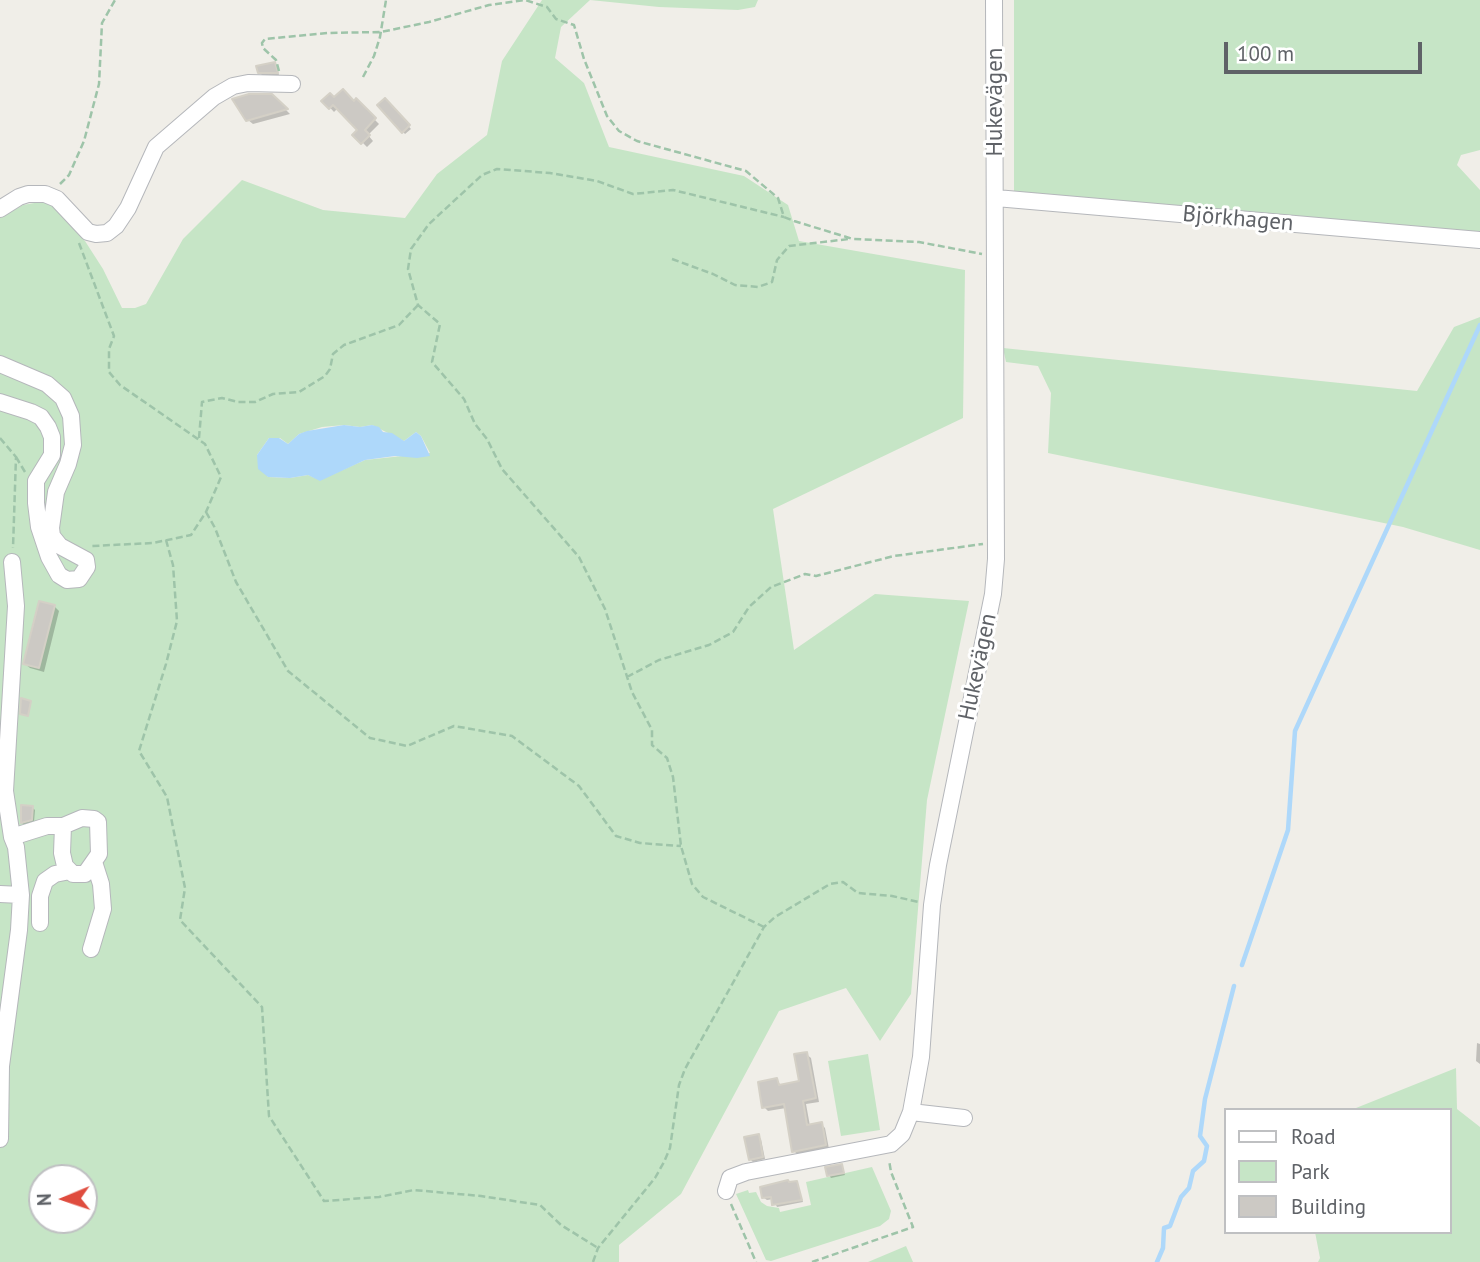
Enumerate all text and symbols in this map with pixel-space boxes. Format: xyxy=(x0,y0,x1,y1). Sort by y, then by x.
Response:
scale bar xyxy=(1228,28,1426,72)
text: 100 m xyxy=(1237,40,1294,67)
street label: Hukevägen xyxy=(981,48,1009,156)
street label: Björkhagen xyxy=(1181,200,1295,238)
street label: Hukevägen xyxy=(953,611,1003,723)
legend xyxy=(1224,1108,1452,1234)
text: Road xyxy=(1291,1123,1335,1150)
text: Park xyxy=(1291,1158,1330,1185)
north arrow xyxy=(28,1164,98,1234)
text: N xyxy=(32,1193,56,1206)
text: Building xyxy=(1291,1193,1366,1220)

